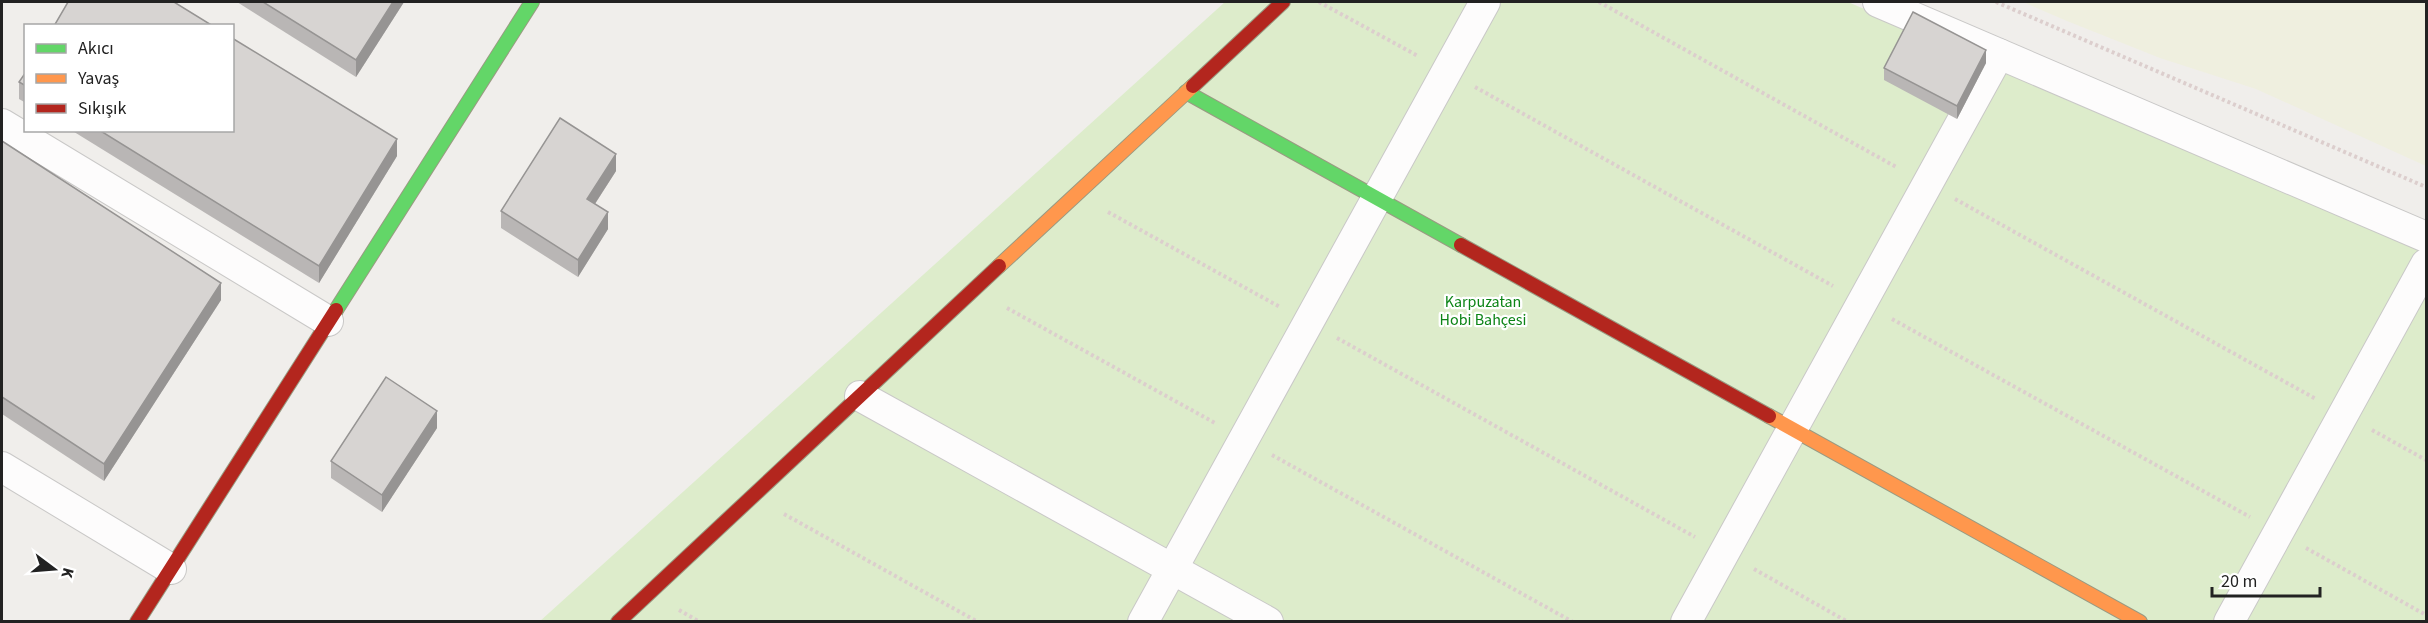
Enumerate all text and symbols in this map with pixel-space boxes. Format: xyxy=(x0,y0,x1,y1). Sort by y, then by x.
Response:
legend xyxy=(24,24,234,132)
text: Akıcı xyxy=(78,36,114,61)
text: Yavaş xyxy=(77,66,119,91)
text: Sıkışık xyxy=(78,96,126,121)
park label: Karpuzatan Hobi Bahçesi xyxy=(1440,291,1526,331)
north arrow xyxy=(24,539,84,599)
scale bar xyxy=(2212,560,2320,598)
text: K xyxy=(55,565,79,581)
text: 20 m xyxy=(2221,569,2257,594)

